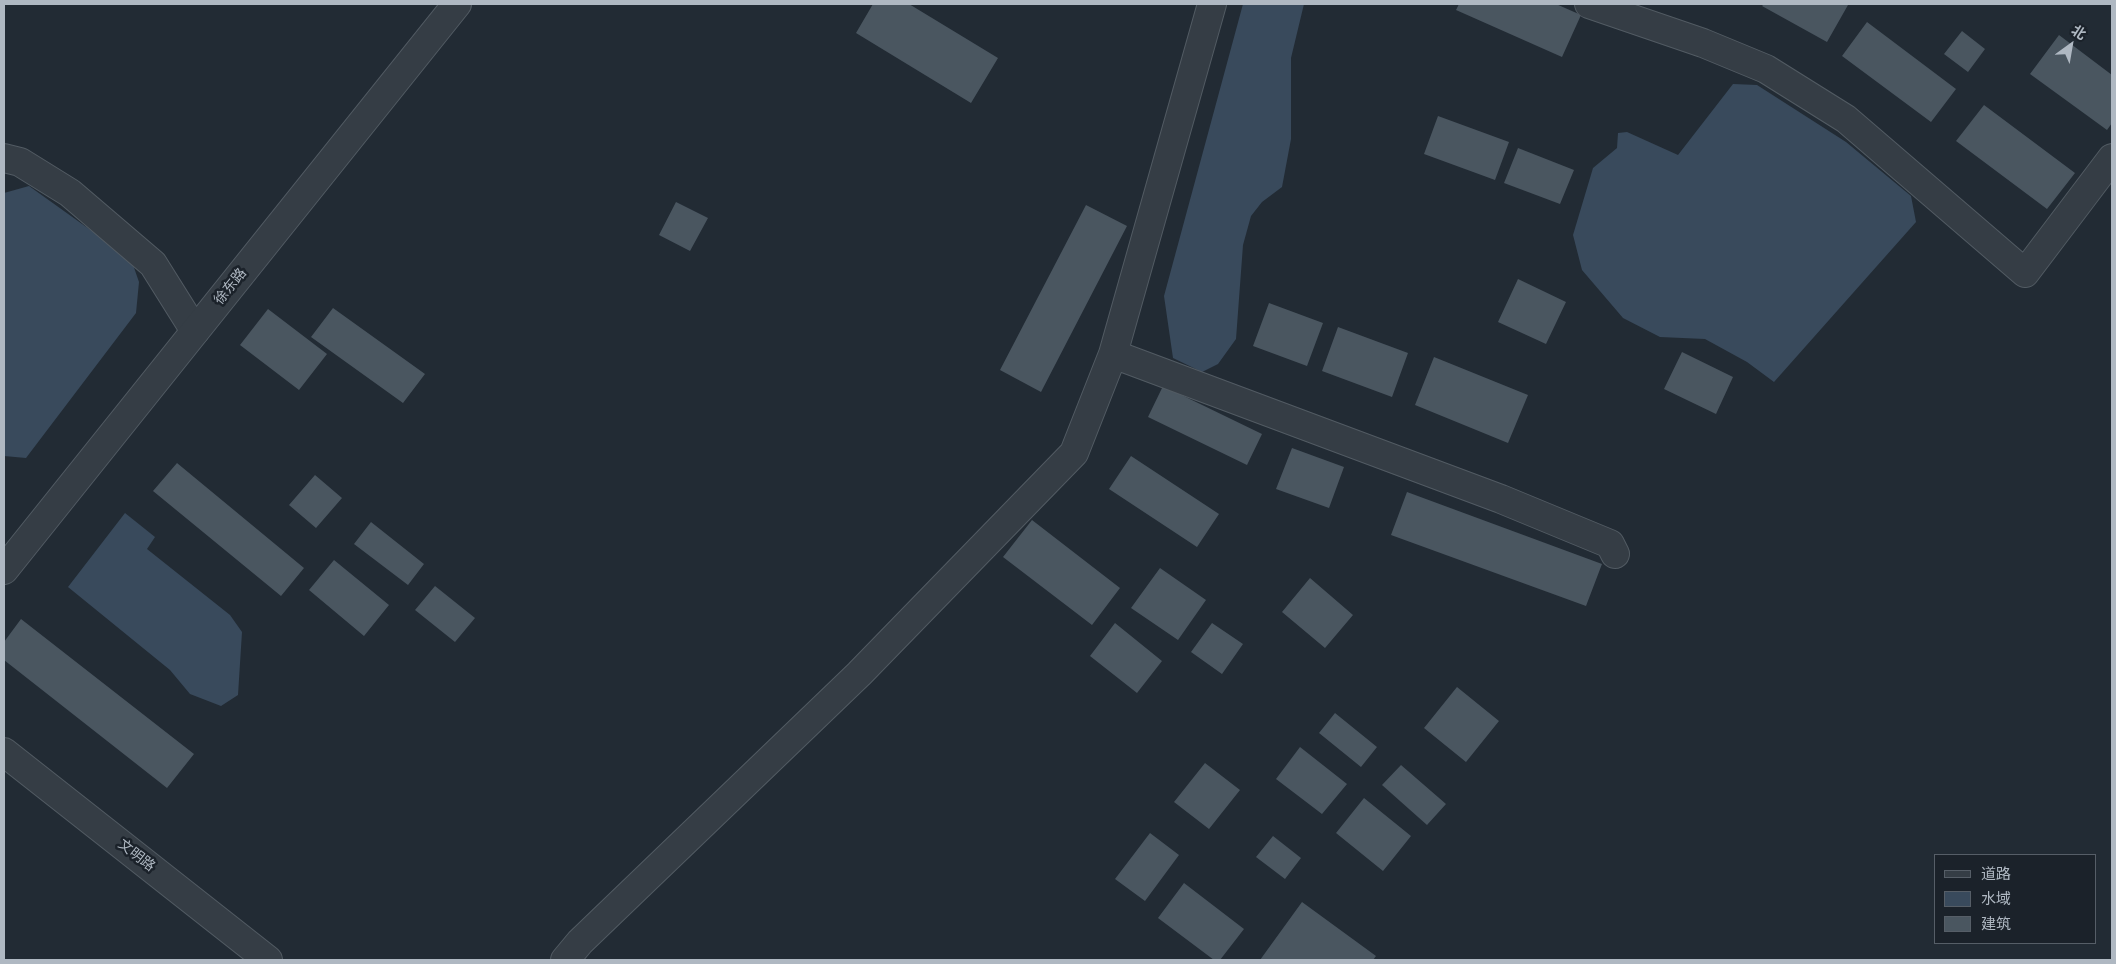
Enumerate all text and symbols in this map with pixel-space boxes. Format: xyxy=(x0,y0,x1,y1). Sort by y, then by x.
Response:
text: 北 xyxy=(2068,19,2091,44)
north arrow xyxy=(2046,20,2096,70)
street label: 徐东路 xyxy=(211,265,251,309)
street label: 文明路 xyxy=(114,836,158,876)
legend xyxy=(1934,854,2096,944)
text: 道路 xyxy=(1981,862,2011,885)
text: 水域 xyxy=(1981,887,2011,910)
text: 建筑 xyxy=(1981,912,2011,935)

